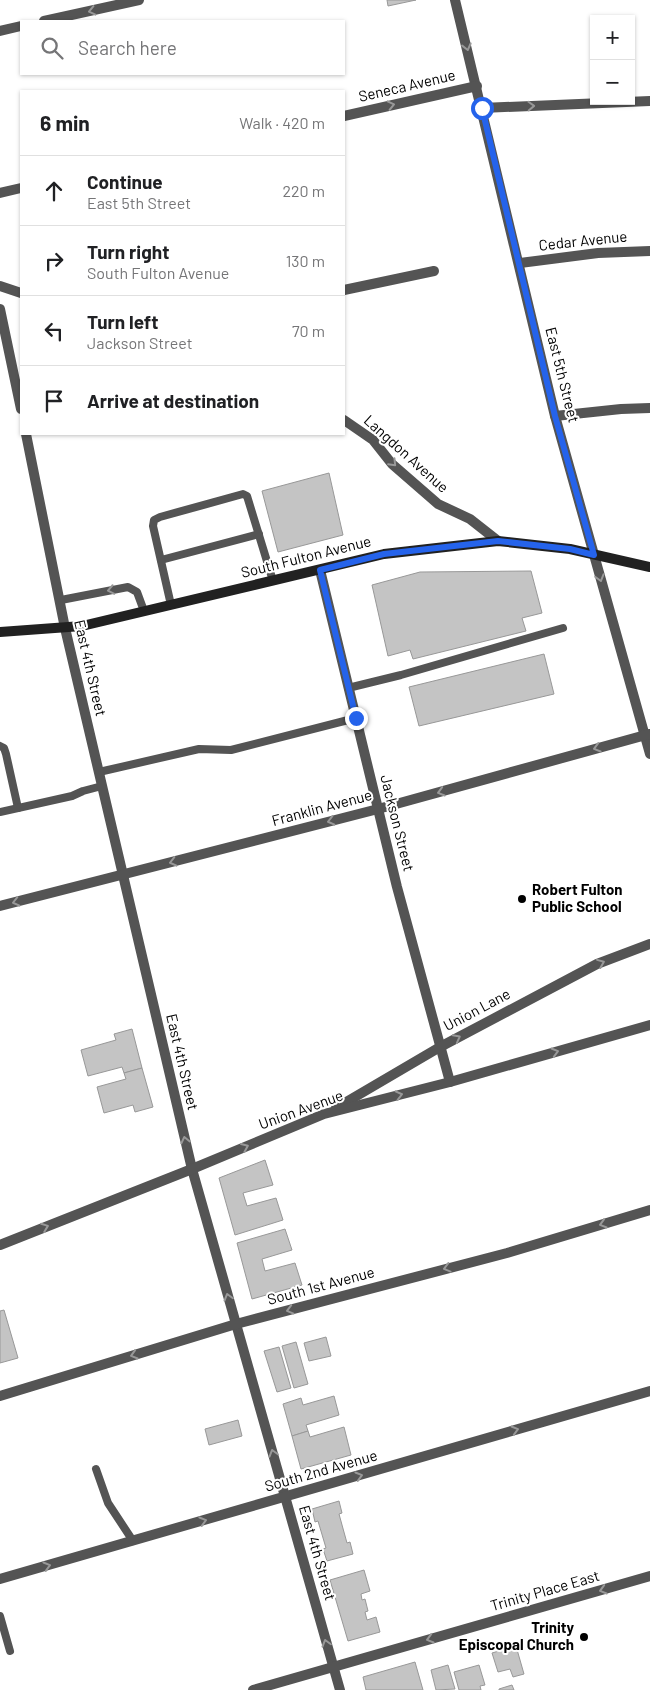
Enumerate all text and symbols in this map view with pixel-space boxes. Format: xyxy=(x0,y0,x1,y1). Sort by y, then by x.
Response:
one-way arrow xyxy=(87,5,96,16)
map controls xyxy=(590,15,635,105)
button: + xyxy=(590,15,635,60)
search box xyxy=(20,20,345,75)
icon: search xyxy=(38,34,66,62)
text: Search here xyxy=(78,36,177,59)
one-way arrow xyxy=(461,43,472,52)
button: − xyxy=(590,60,635,105)
street label: Seneca Avenue xyxy=(357,65,457,105)
route start xyxy=(471,97,494,120)
one-way arrow xyxy=(387,100,396,111)
one-way arrow xyxy=(527,101,535,112)
text: 6 min xyxy=(40,110,90,135)
text: Walk · 420 m xyxy=(239,113,325,132)
text: Continue xyxy=(87,170,163,193)
icon: ahead xyxy=(40,177,68,205)
text: 220 m xyxy=(282,181,325,200)
text: East 5th Street xyxy=(87,193,191,212)
street label: Cedar Avenue xyxy=(538,226,628,254)
text: Turn right xyxy=(87,240,169,263)
icon: right xyxy=(40,247,68,275)
text: 130 m xyxy=(286,251,325,270)
text: South Fulton Avenue xyxy=(87,263,229,282)
text: Turn left xyxy=(87,310,158,333)
icon: left xyxy=(40,317,68,345)
text: 70 m xyxy=(292,321,325,340)
street label: East 5th Street xyxy=(542,325,584,424)
text: Jackson Street xyxy=(87,333,193,352)
icon: arrive xyxy=(40,387,68,415)
text: Arrive at destination xyxy=(87,389,259,412)
street label: Langdon Avenue xyxy=(361,411,453,496)
one-way arrow xyxy=(387,458,396,467)
street label: South Fulton Avenue xyxy=(239,531,373,581)
one-way arrow xyxy=(595,574,605,582)
one-way arrow xyxy=(106,585,115,595)
street label: East 4th Street xyxy=(71,618,111,718)
route end xyxy=(345,707,368,730)
one-way arrow xyxy=(593,742,602,753)
street label: Jackson Street xyxy=(377,773,419,873)
street label: Franklin Avenue xyxy=(270,785,374,829)
one-way arrow xyxy=(437,786,445,796)
one-way arrow xyxy=(327,816,335,826)
one-way arrow xyxy=(169,856,178,867)
place label: Robert Fulton Public School xyxy=(532,880,622,915)
marker: Robert Fulton Public School xyxy=(516,893,528,905)
one-way arrow xyxy=(11,896,20,907)
one-way arrow xyxy=(596,958,605,969)
street label: Union Lane xyxy=(440,984,513,1034)
street label: East 4th Street xyxy=(163,1012,203,1112)
one-way arrow xyxy=(452,1034,461,1044)
one-way arrow xyxy=(551,1048,559,1058)
street label: Union Avenue xyxy=(256,1085,345,1133)
one-way arrow xyxy=(394,1091,402,1101)
one-way arrow xyxy=(180,1136,191,1144)
one-way arrow xyxy=(240,1143,249,1154)
one-way arrow xyxy=(599,1218,608,1229)
one-way arrow xyxy=(41,1223,49,1233)
street label: South 1st Avenue xyxy=(265,1262,376,1308)
one-way arrow xyxy=(443,1263,452,1273)
one-way arrow xyxy=(224,1293,234,1301)
one-way arrow xyxy=(285,1304,294,1315)
one-way arrow xyxy=(130,1350,138,1360)
one-way arrow xyxy=(511,1425,520,1436)
street label: South 2nd Avenue xyxy=(262,1445,379,1495)
one-way arrow xyxy=(268,1449,278,1458)
one-way arrow xyxy=(355,1471,363,1481)
street label: East 4th Street xyxy=(296,1503,340,1602)
one-way arrow xyxy=(198,1516,207,1526)
one-way arrow xyxy=(42,1561,50,1571)
street label: Trinity Place East xyxy=(488,1566,601,1614)
one-way arrow xyxy=(600,1584,608,1594)
place label: Trinity Episcopal Church xyxy=(459,1618,574,1653)
marker: Trinity Episcopal Church xyxy=(578,1631,590,1643)
one-way arrow xyxy=(426,1633,435,1644)
one-way arrow xyxy=(322,1640,332,1648)

